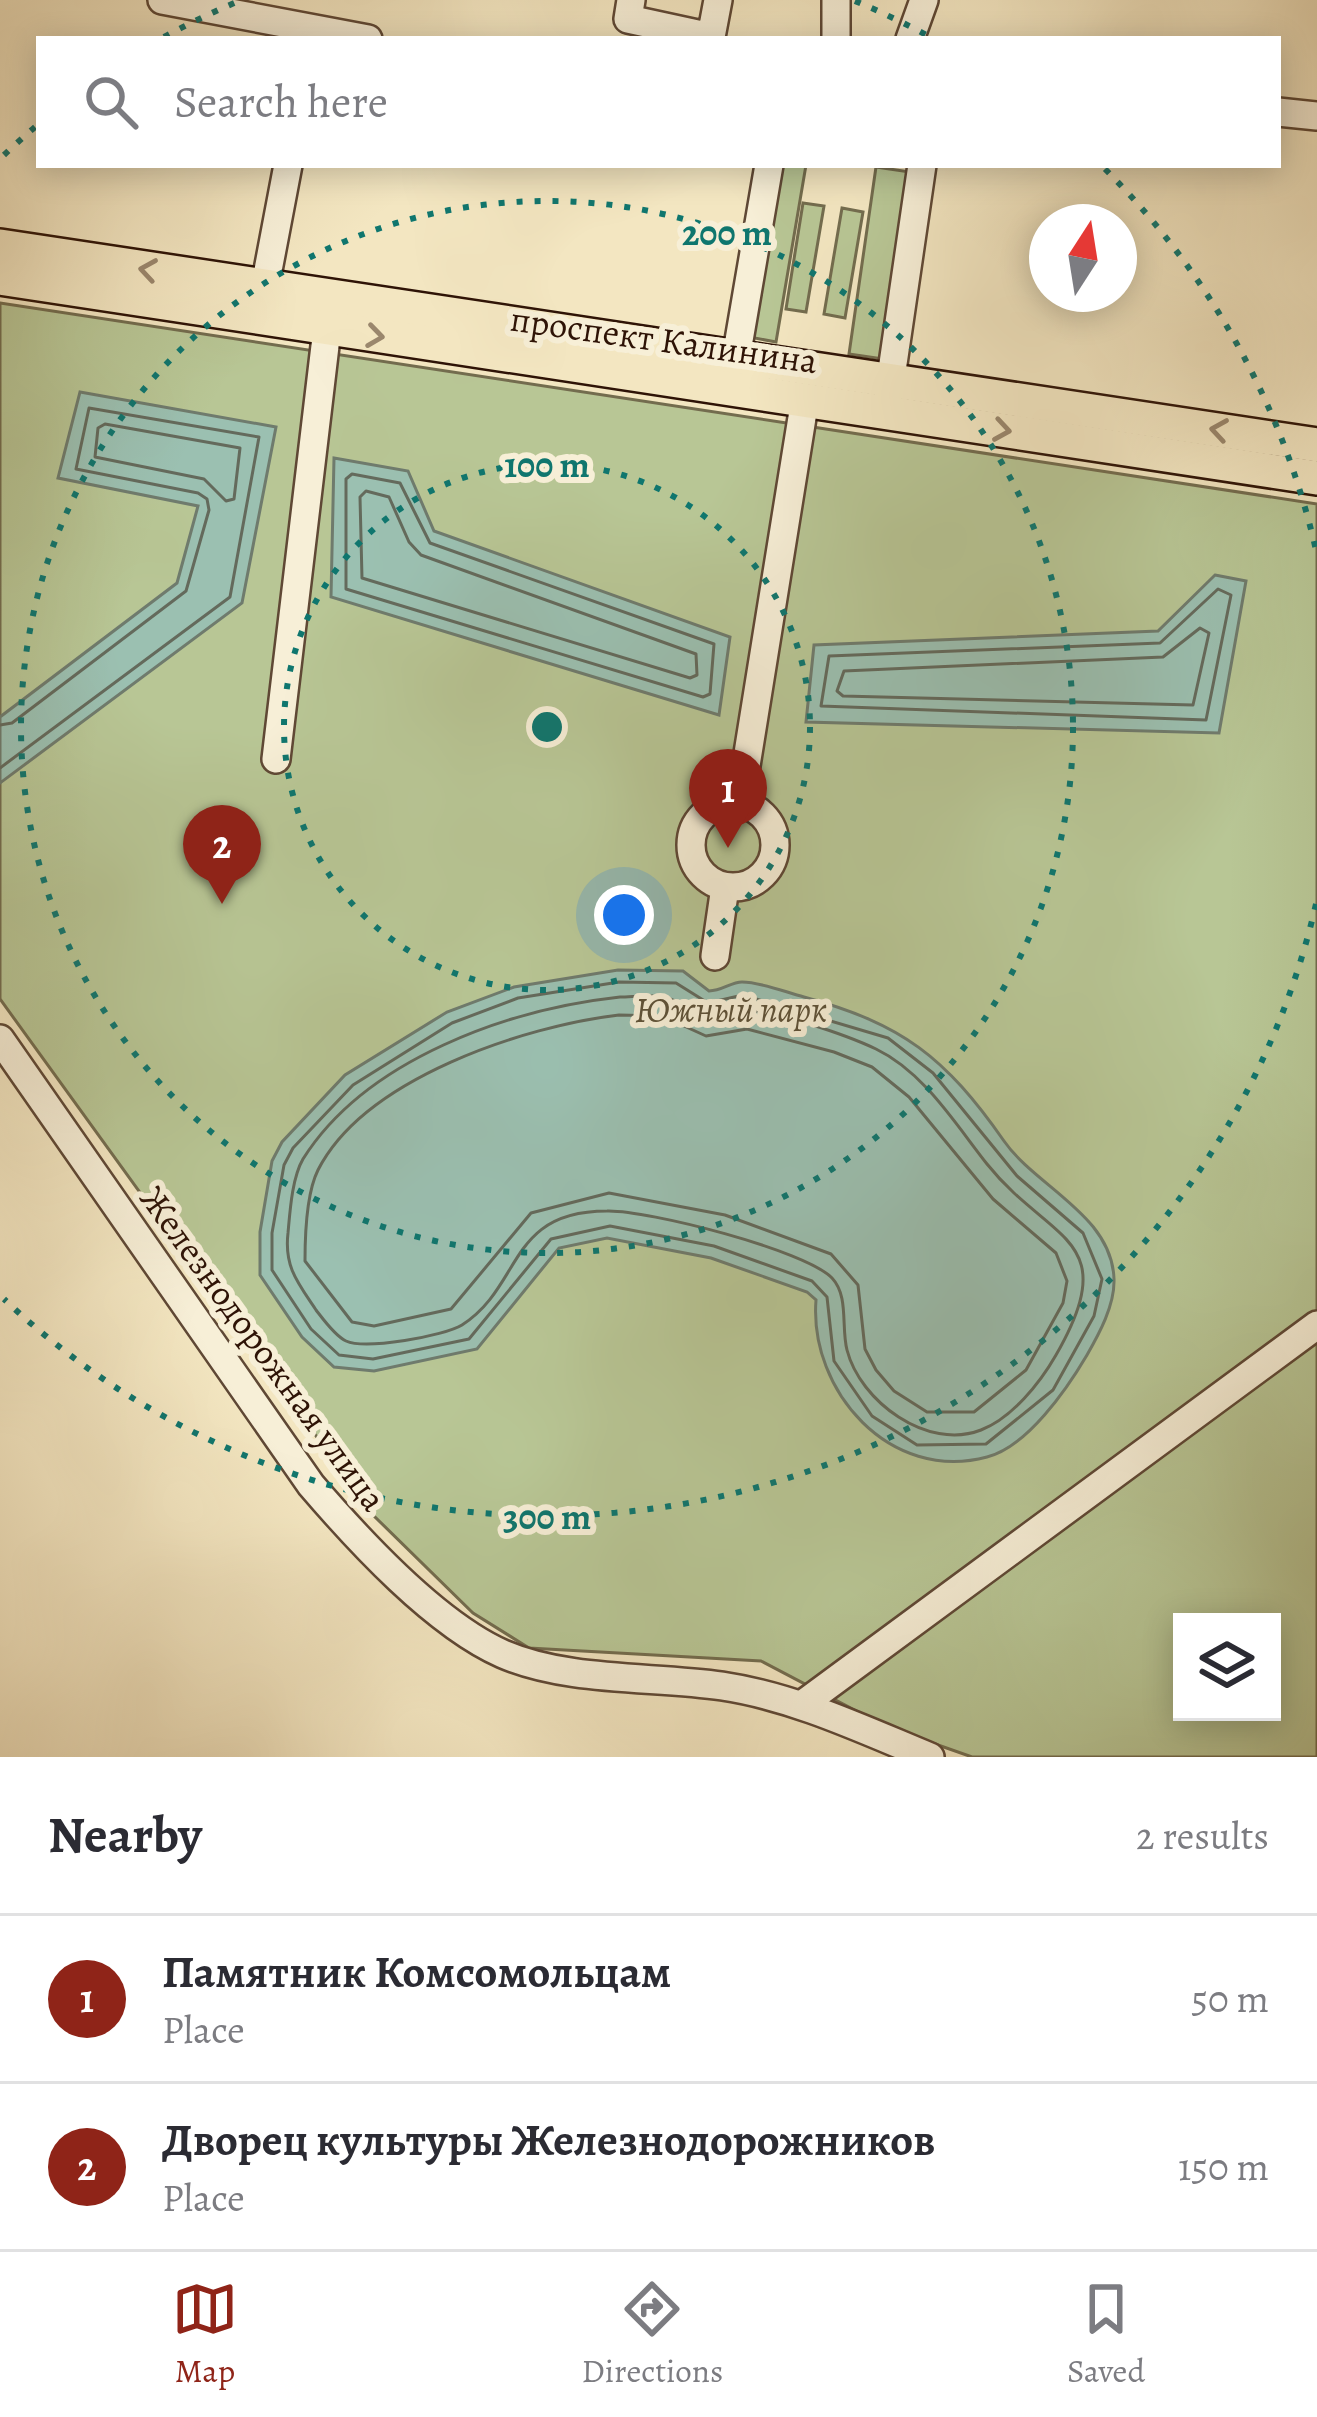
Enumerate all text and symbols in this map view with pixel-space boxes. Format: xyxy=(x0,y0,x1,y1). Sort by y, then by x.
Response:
search box xyxy=(36,36,1281,168)
icon: search xyxy=(78,69,144,135)
text: Search here xyxy=(174,71,388,133)
north arrow xyxy=(1029,204,1137,312)
text: 200 m xyxy=(682,208,772,257)
one-way arrow xyxy=(139,258,159,283)
street label: проспект Калинина xyxy=(507,294,821,385)
one-way arrow xyxy=(365,322,384,348)
one-way arrow xyxy=(992,416,1011,442)
one-way arrow xyxy=(1209,418,1228,444)
text: 100 m xyxy=(504,440,590,489)
centre of rings xyxy=(526,706,568,748)
pin: 1 xyxy=(689,749,767,848)
pin: 2 xyxy=(183,805,261,904)
your location xyxy=(594,885,654,945)
park label: Южный парк xyxy=(635,985,827,1034)
street label: Железнодорожная улица xyxy=(129,1176,398,1521)
text: 300 m xyxy=(503,1492,591,1541)
map controls xyxy=(1173,1613,1281,1721)
button: layers xyxy=(1173,1613,1281,1721)
text: Nearby xyxy=(48,1800,202,1870)
text: 2 results xyxy=(1136,1809,1269,1862)
text: Памятник Комсомольцам xyxy=(162,1941,671,2003)
text: 1 xyxy=(80,1972,94,2025)
text: 50 m xyxy=(1191,1972,1269,2025)
text: Place xyxy=(162,2003,245,2056)
text: Дворец культуры Железнодорожников xyxy=(162,2109,935,2171)
text: 2 xyxy=(78,2140,96,2193)
text: 150 m xyxy=(1178,2140,1269,2193)
text: Place xyxy=(162,2171,245,2224)
tab: Map xyxy=(172,2276,238,2393)
tab: Directions xyxy=(582,2276,723,2393)
tab: Saved xyxy=(1067,2276,1145,2393)

